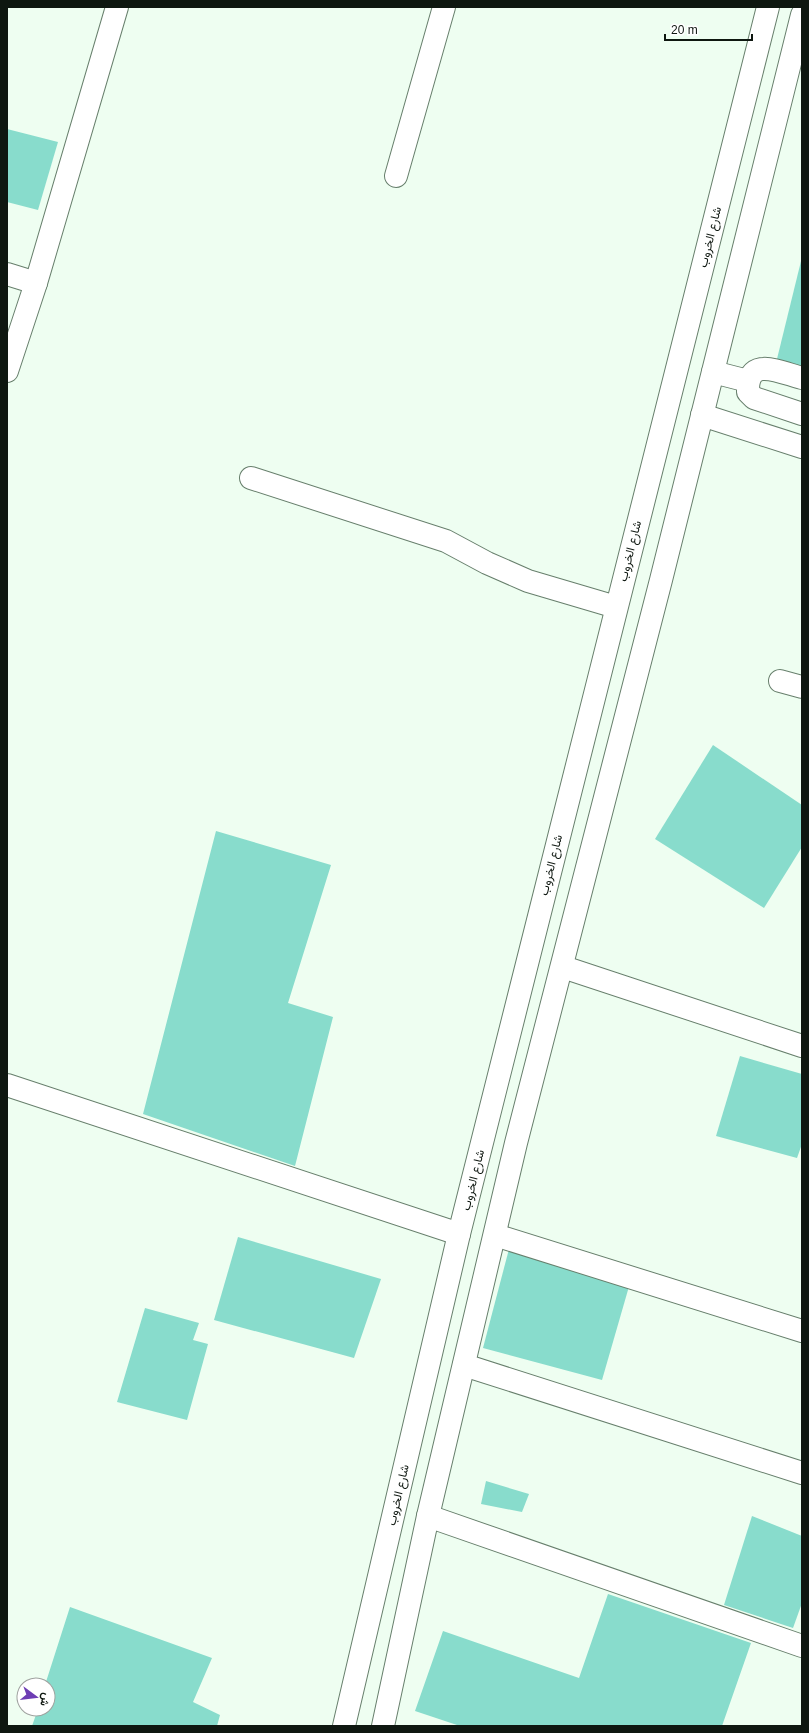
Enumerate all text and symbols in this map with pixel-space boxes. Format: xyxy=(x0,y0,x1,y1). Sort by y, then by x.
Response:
scale bar xyxy=(665,16,752,42)
text: 20 m xyxy=(671,23,698,37)
street label: شارع الخروب xyxy=(696,205,726,269)
street label: شارع الخروب xyxy=(616,519,646,583)
street label: شارع الخروب xyxy=(537,833,567,897)
street label: شارع الخروب xyxy=(459,1148,489,1212)
street label: شارع الخروب xyxy=(384,1463,414,1527)
north arrow xyxy=(16,1677,56,1717)
text: ش xyxy=(37,1691,53,1708)

